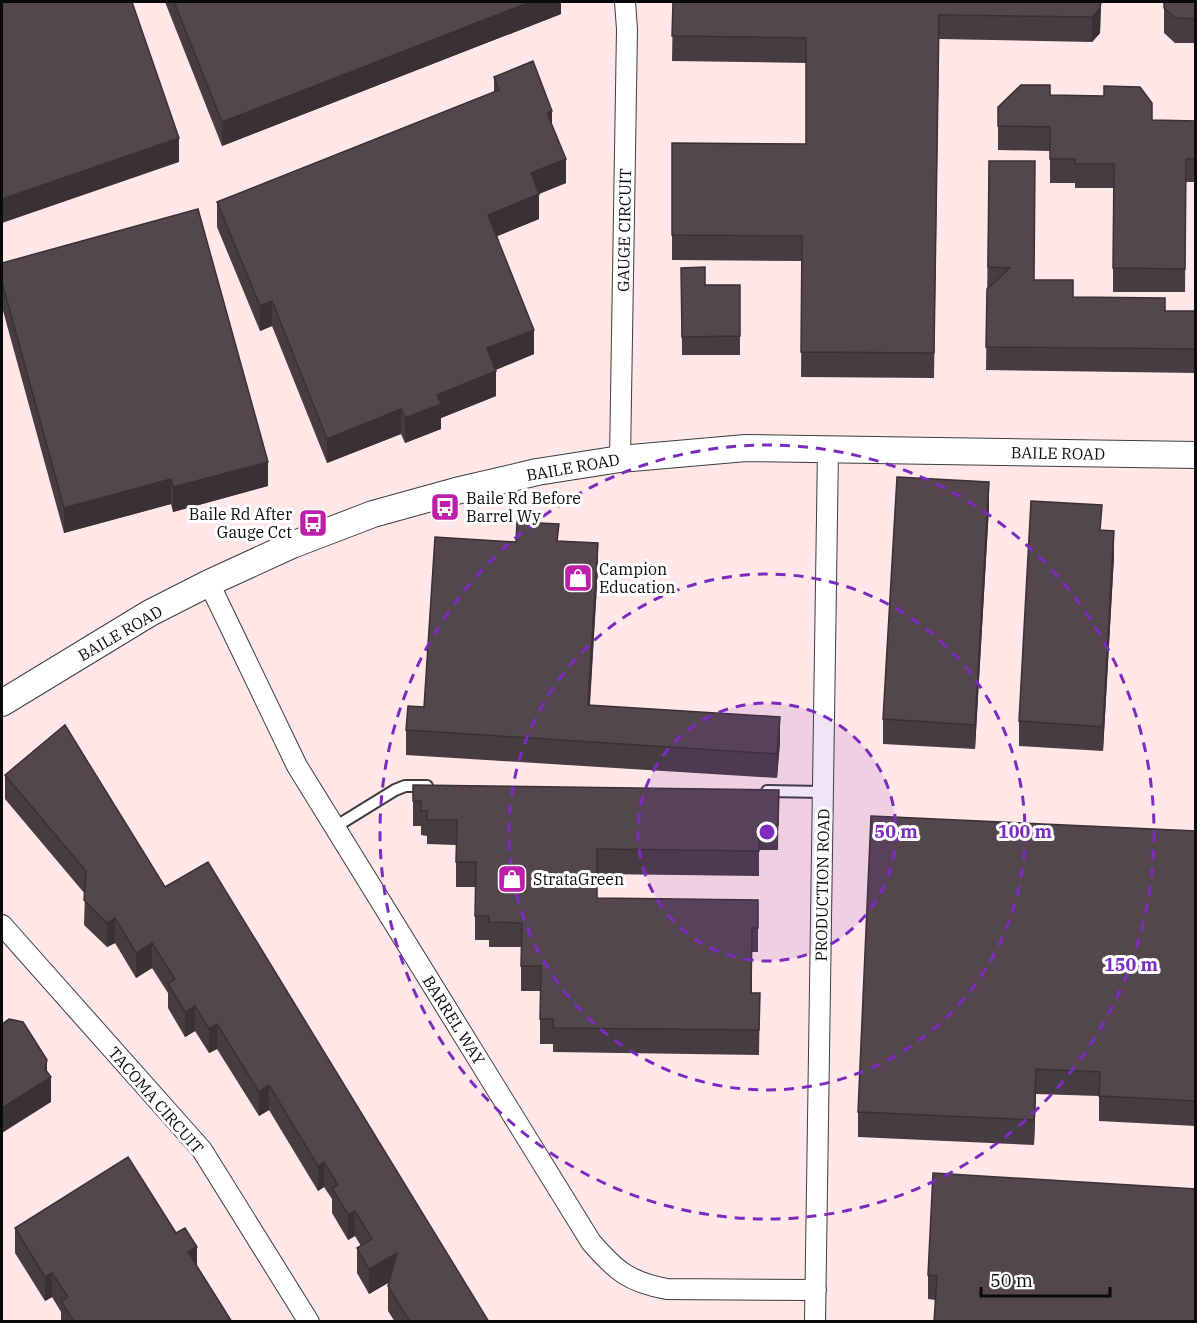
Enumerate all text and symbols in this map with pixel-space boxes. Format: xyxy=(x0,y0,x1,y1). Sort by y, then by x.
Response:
street label: GAUGE CIRCUIT xyxy=(613,168,635,292)
street label: BAILE ROAD xyxy=(1011,442,1105,464)
street label: BAILE ROAD xyxy=(525,449,621,485)
place label: Baile Rd Before Barrel Wy xyxy=(466,488,581,526)
bus stop icon: Baile Rd Before Barrel Wy xyxy=(429,491,461,523)
place label: Baile Rd After Gauge Cct xyxy=(189,504,292,542)
bus stop icon: Baile Rd After Gauge Cct xyxy=(297,507,329,539)
place label: Campion Education xyxy=(599,559,675,597)
shop icon: Campion Education xyxy=(562,562,594,594)
street label: BAILE ROAD xyxy=(74,601,166,665)
street label: PRODUCTION ROAD xyxy=(811,808,833,962)
text: 50 m xyxy=(874,820,918,843)
text: 100 m xyxy=(998,820,1053,843)
centre of rings xyxy=(757,822,777,842)
shop icon: StrataGreen xyxy=(496,863,528,895)
place label: StrataGreen xyxy=(533,869,624,889)
text: 150 m xyxy=(1104,953,1159,976)
street label: BARREL WAY xyxy=(419,972,489,1068)
street label: TACOMA CIRCUIT xyxy=(104,1042,208,1158)
scale bar xyxy=(981,1260,1110,1298)
text: 50 m xyxy=(990,1269,1033,1292)

